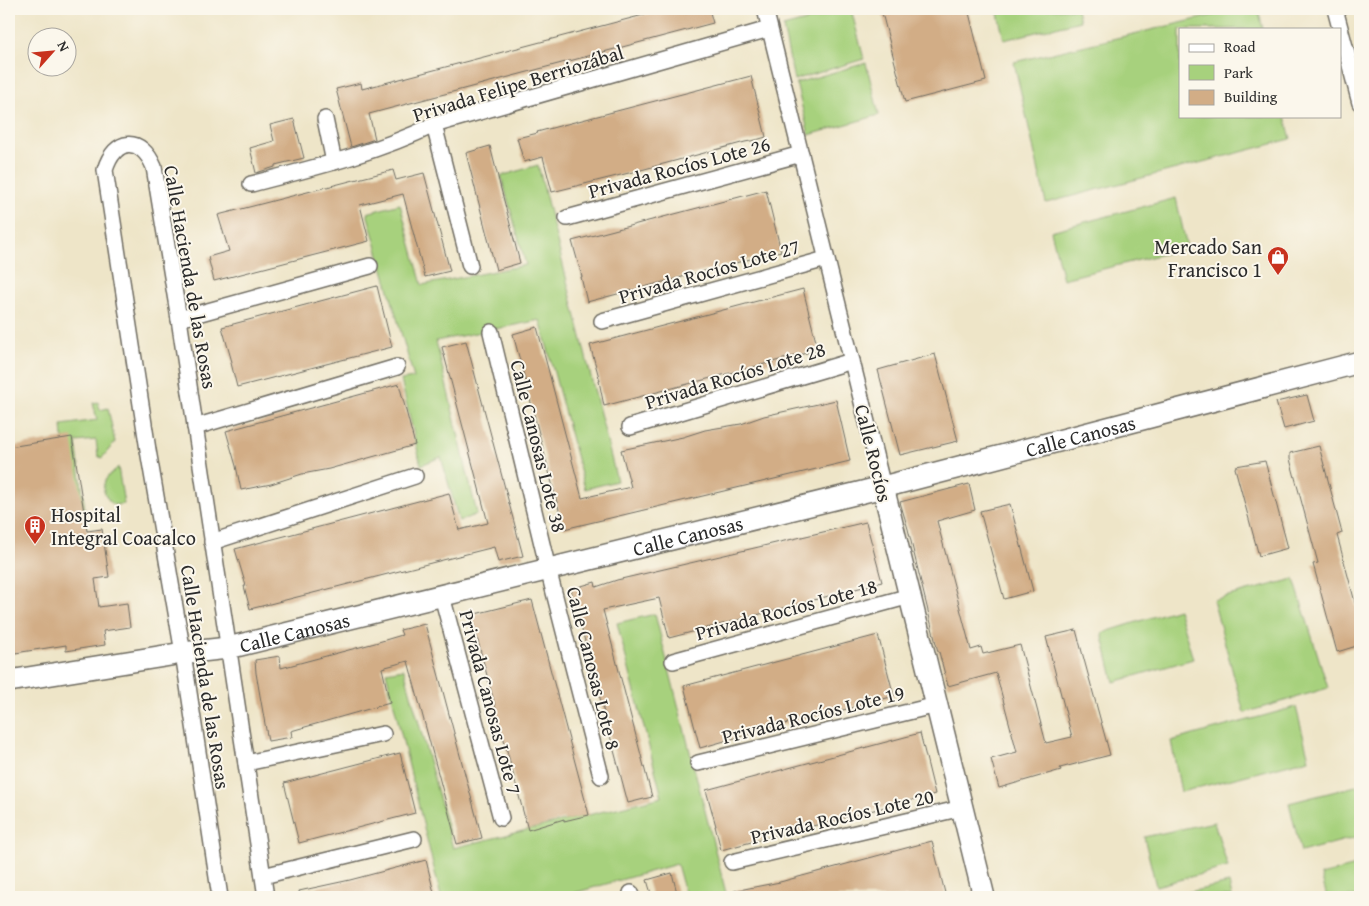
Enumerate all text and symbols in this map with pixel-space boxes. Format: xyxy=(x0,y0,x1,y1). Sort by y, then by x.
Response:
north arrow xyxy=(28,28,78,78)
legend xyxy=(1179,28,1342,118)
text: Road xyxy=(1224,36,1255,57)
text: N xyxy=(53,37,75,55)
street label: Privada Felipe Berriozábal xyxy=(409,37,627,129)
text: Park xyxy=(1224,62,1253,83)
text: Building xyxy=(1224,86,1278,107)
street label: Privada Rocíos Lote 26 xyxy=(585,129,773,205)
street label: Calle Hacienda de las Rosas xyxy=(157,163,225,391)
street label: Privada Rocíos Lote 27 xyxy=(615,231,803,311)
place label: Mercado San Francisco 1 xyxy=(1154,232,1262,284)
shop icon: Mercado San Francisco 1 xyxy=(1266,245,1290,276)
street label: Privada Rocíos Lote 28 xyxy=(641,334,829,416)
street label: Calle Canosas Lote 38 xyxy=(504,357,574,535)
street label: Calle Rocíos xyxy=(848,401,900,505)
street label: Calle Canosas xyxy=(1022,407,1138,464)
place label: Hospital Integral Coacalco xyxy=(51,500,196,552)
street label: Calle Canosas xyxy=(630,507,746,562)
building icon: Hospital Integral Coacalco xyxy=(23,514,47,545)
street label: Calle Hacienda de las Rosas xyxy=(174,563,238,791)
street label: Privada Rocíos Lote 18 xyxy=(692,571,880,647)
street label: Calle Canosas Lote 8 xyxy=(560,583,628,753)
street label: Calle Canosas xyxy=(236,604,353,659)
street label: Privada Canosas Lote 7 xyxy=(452,606,530,798)
street label: Privada Rocíos Lote 19 xyxy=(719,677,907,751)
street label: Privada Rocíos Lote 20 xyxy=(748,781,936,851)

